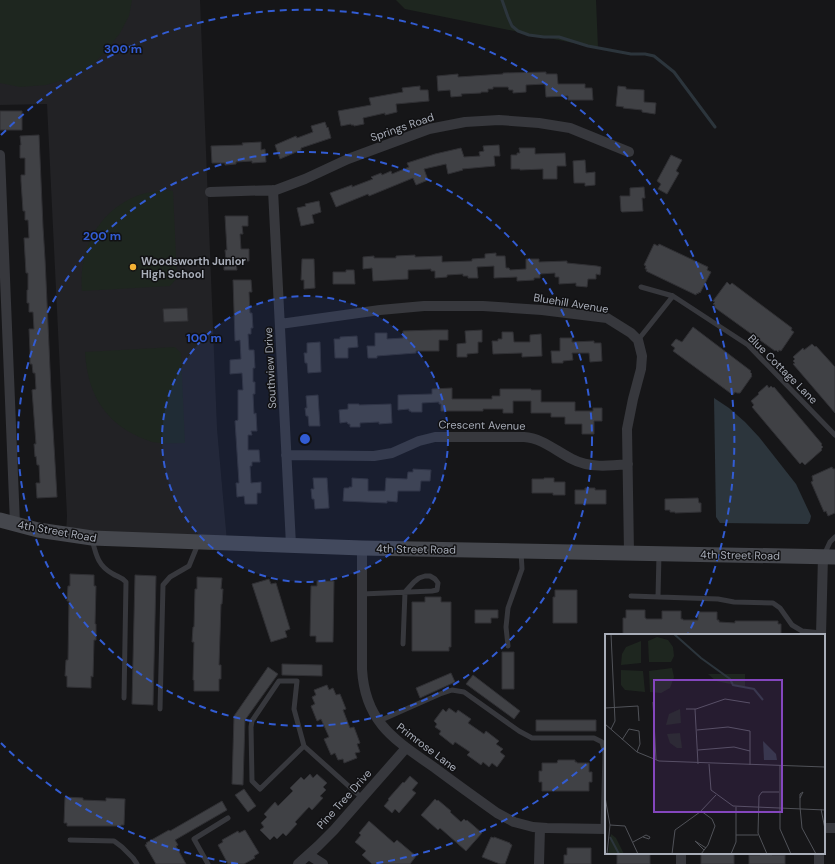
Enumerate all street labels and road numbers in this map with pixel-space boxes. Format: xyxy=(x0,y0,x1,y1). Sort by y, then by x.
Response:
street label: Springs Road xyxy=(368,110,436,144)
street label: Bluehill Avenue xyxy=(532,290,610,316)
street label: Southview Drive xyxy=(261,327,279,409)
street label: Blue Cottage Lane xyxy=(745,331,821,407)
street label: Crescent Avenue xyxy=(438,417,526,433)
street label: 4th Street Road xyxy=(16,517,98,545)
street label: 4th Street Road xyxy=(376,541,456,557)
street label: 4th Street Road xyxy=(700,547,780,563)
street label: Primrose Lane xyxy=(394,720,460,774)
street label: Pine Tree Drive xyxy=(314,766,374,832)

